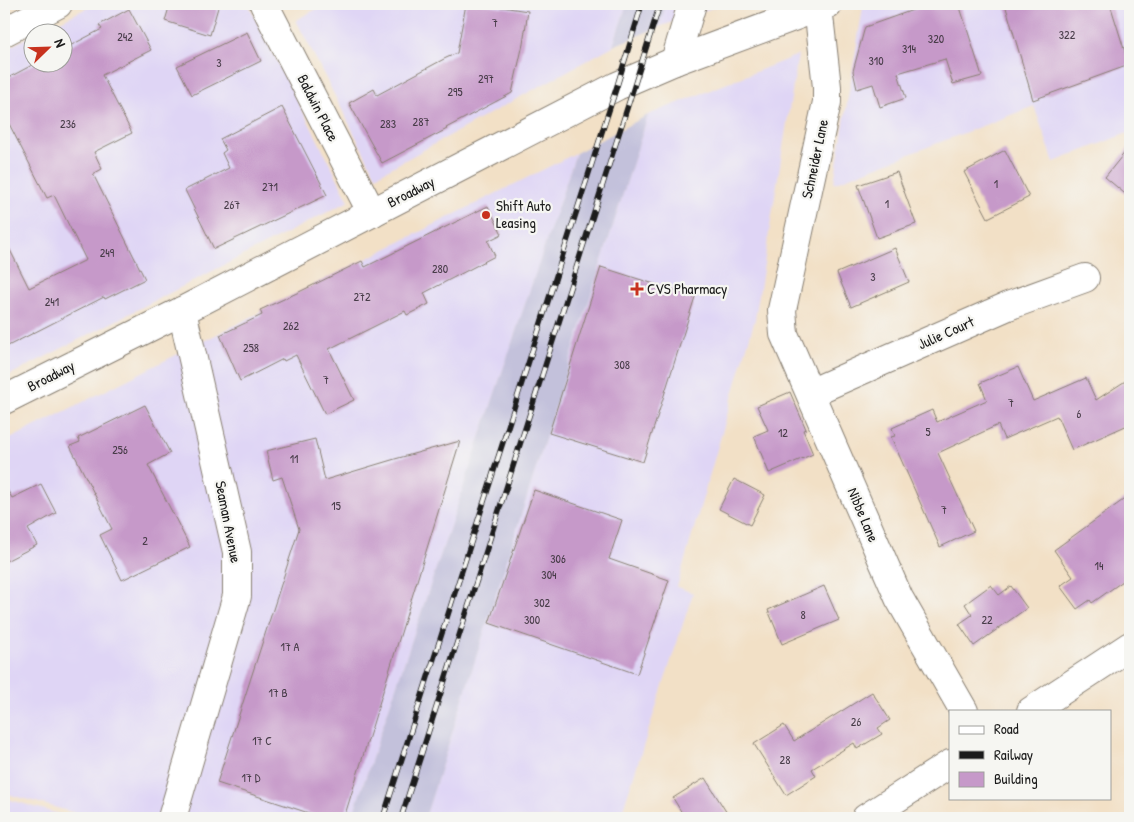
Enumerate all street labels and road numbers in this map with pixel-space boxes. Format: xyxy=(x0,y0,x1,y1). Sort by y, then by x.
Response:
street label: Baldwin Place xyxy=(293,71,344,145)
street label: Schneider Lane xyxy=(796,117,833,200)
street label: Broadway xyxy=(384,171,438,212)
street label: Julie Court xyxy=(914,311,978,354)
street label: Broadway xyxy=(24,355,78,396)
street label: Seaman Avenue xyxy=(210,479,247,565)
street label: Nibbe Lane xyxy=(843,484,884,545)

